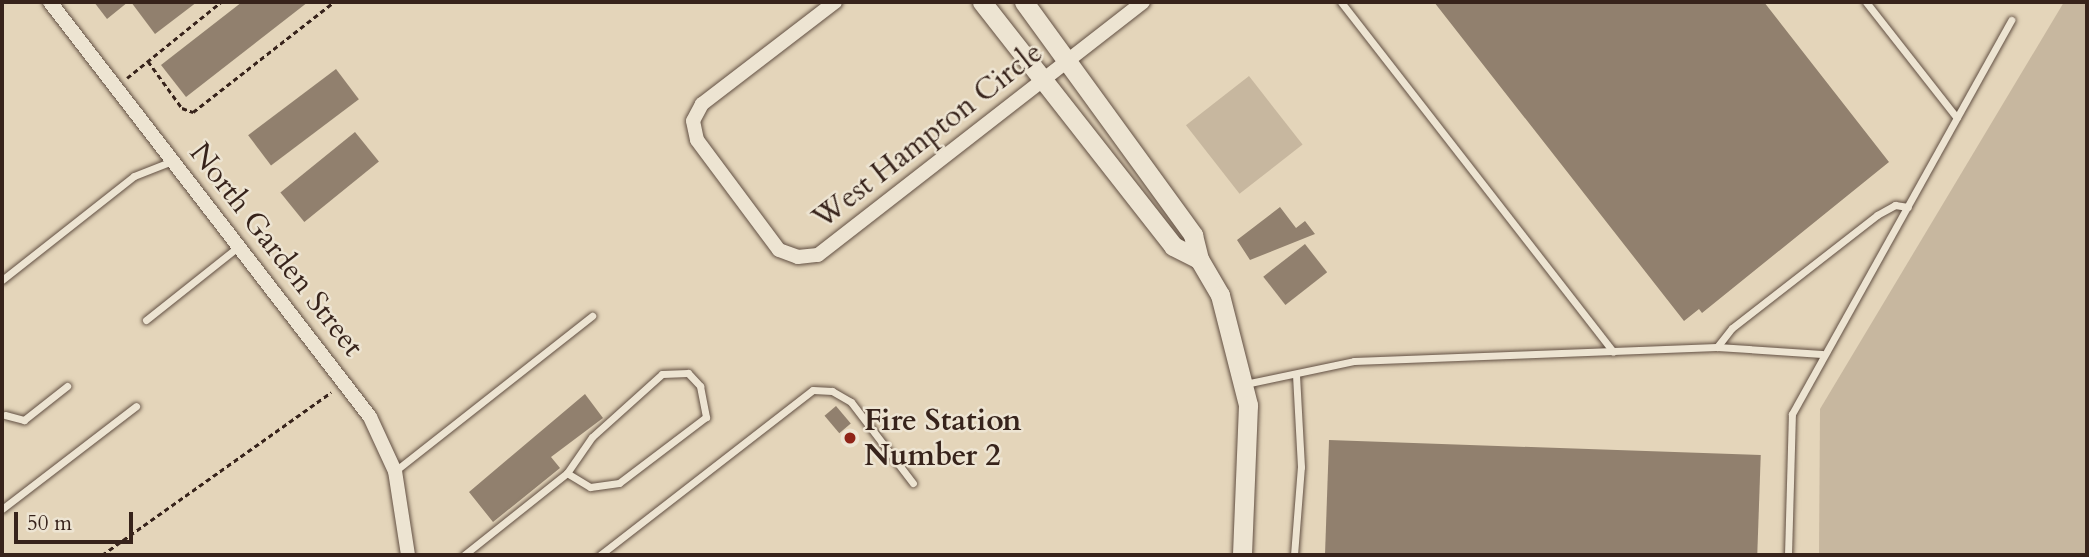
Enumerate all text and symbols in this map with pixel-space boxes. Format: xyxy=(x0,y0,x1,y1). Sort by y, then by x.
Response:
street label: West Hampton Circle xyxy=(806,35,1050,237)
street label: North Garden Street xyxy=(181,136,371,364)
place label: Fire Station Number 2 xyxy=(864,403,1022,474)
marker: Fire Station Number 2 xyxy=(842,430,858,446)
scale bar xyxy=(18,498,136,542)
text: 50 m xyxy=(27,509,72,538)

